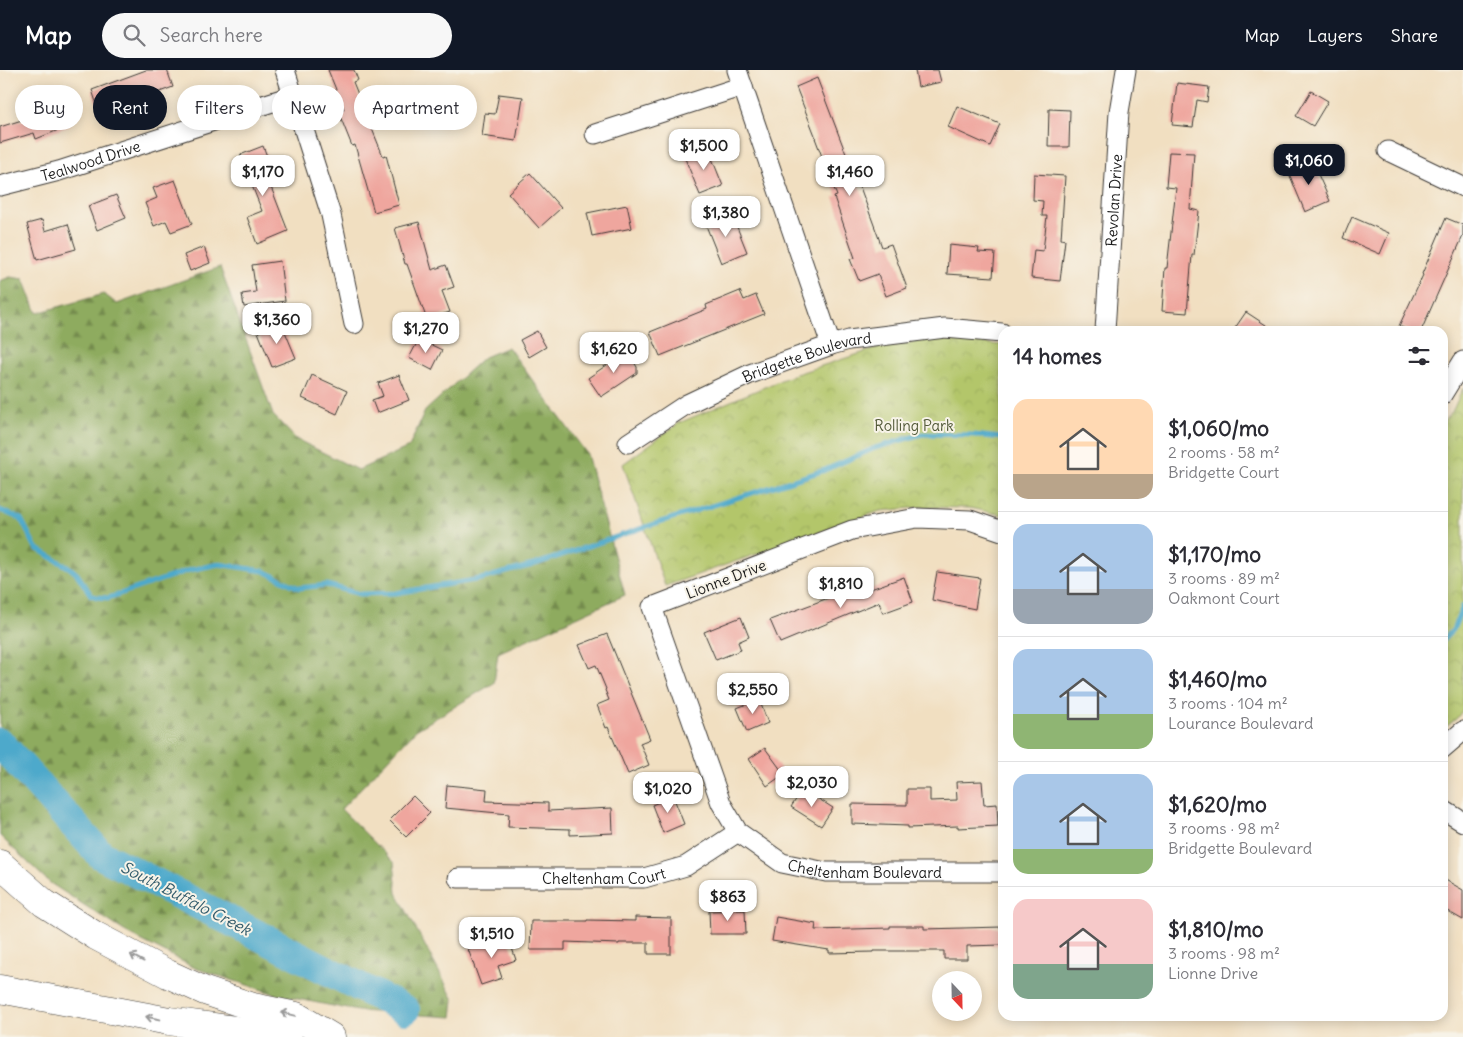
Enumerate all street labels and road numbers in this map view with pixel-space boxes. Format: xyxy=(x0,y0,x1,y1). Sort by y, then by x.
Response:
street label: Tealwood Drive xyxy=(39,136,143,185)
street label: Revolan Drive xyxy=(1101,153,1126,247)
street label: Bridgette Boulevard xyxy=(739,328,873,386)
street label: Lionne Drive xyxy=(683,555,769,603)
street label: Cheltenham Boulevard xyxy=(786,855,942,882)
street label: Cheltenham Court xyxy=(542,863,668,888)

